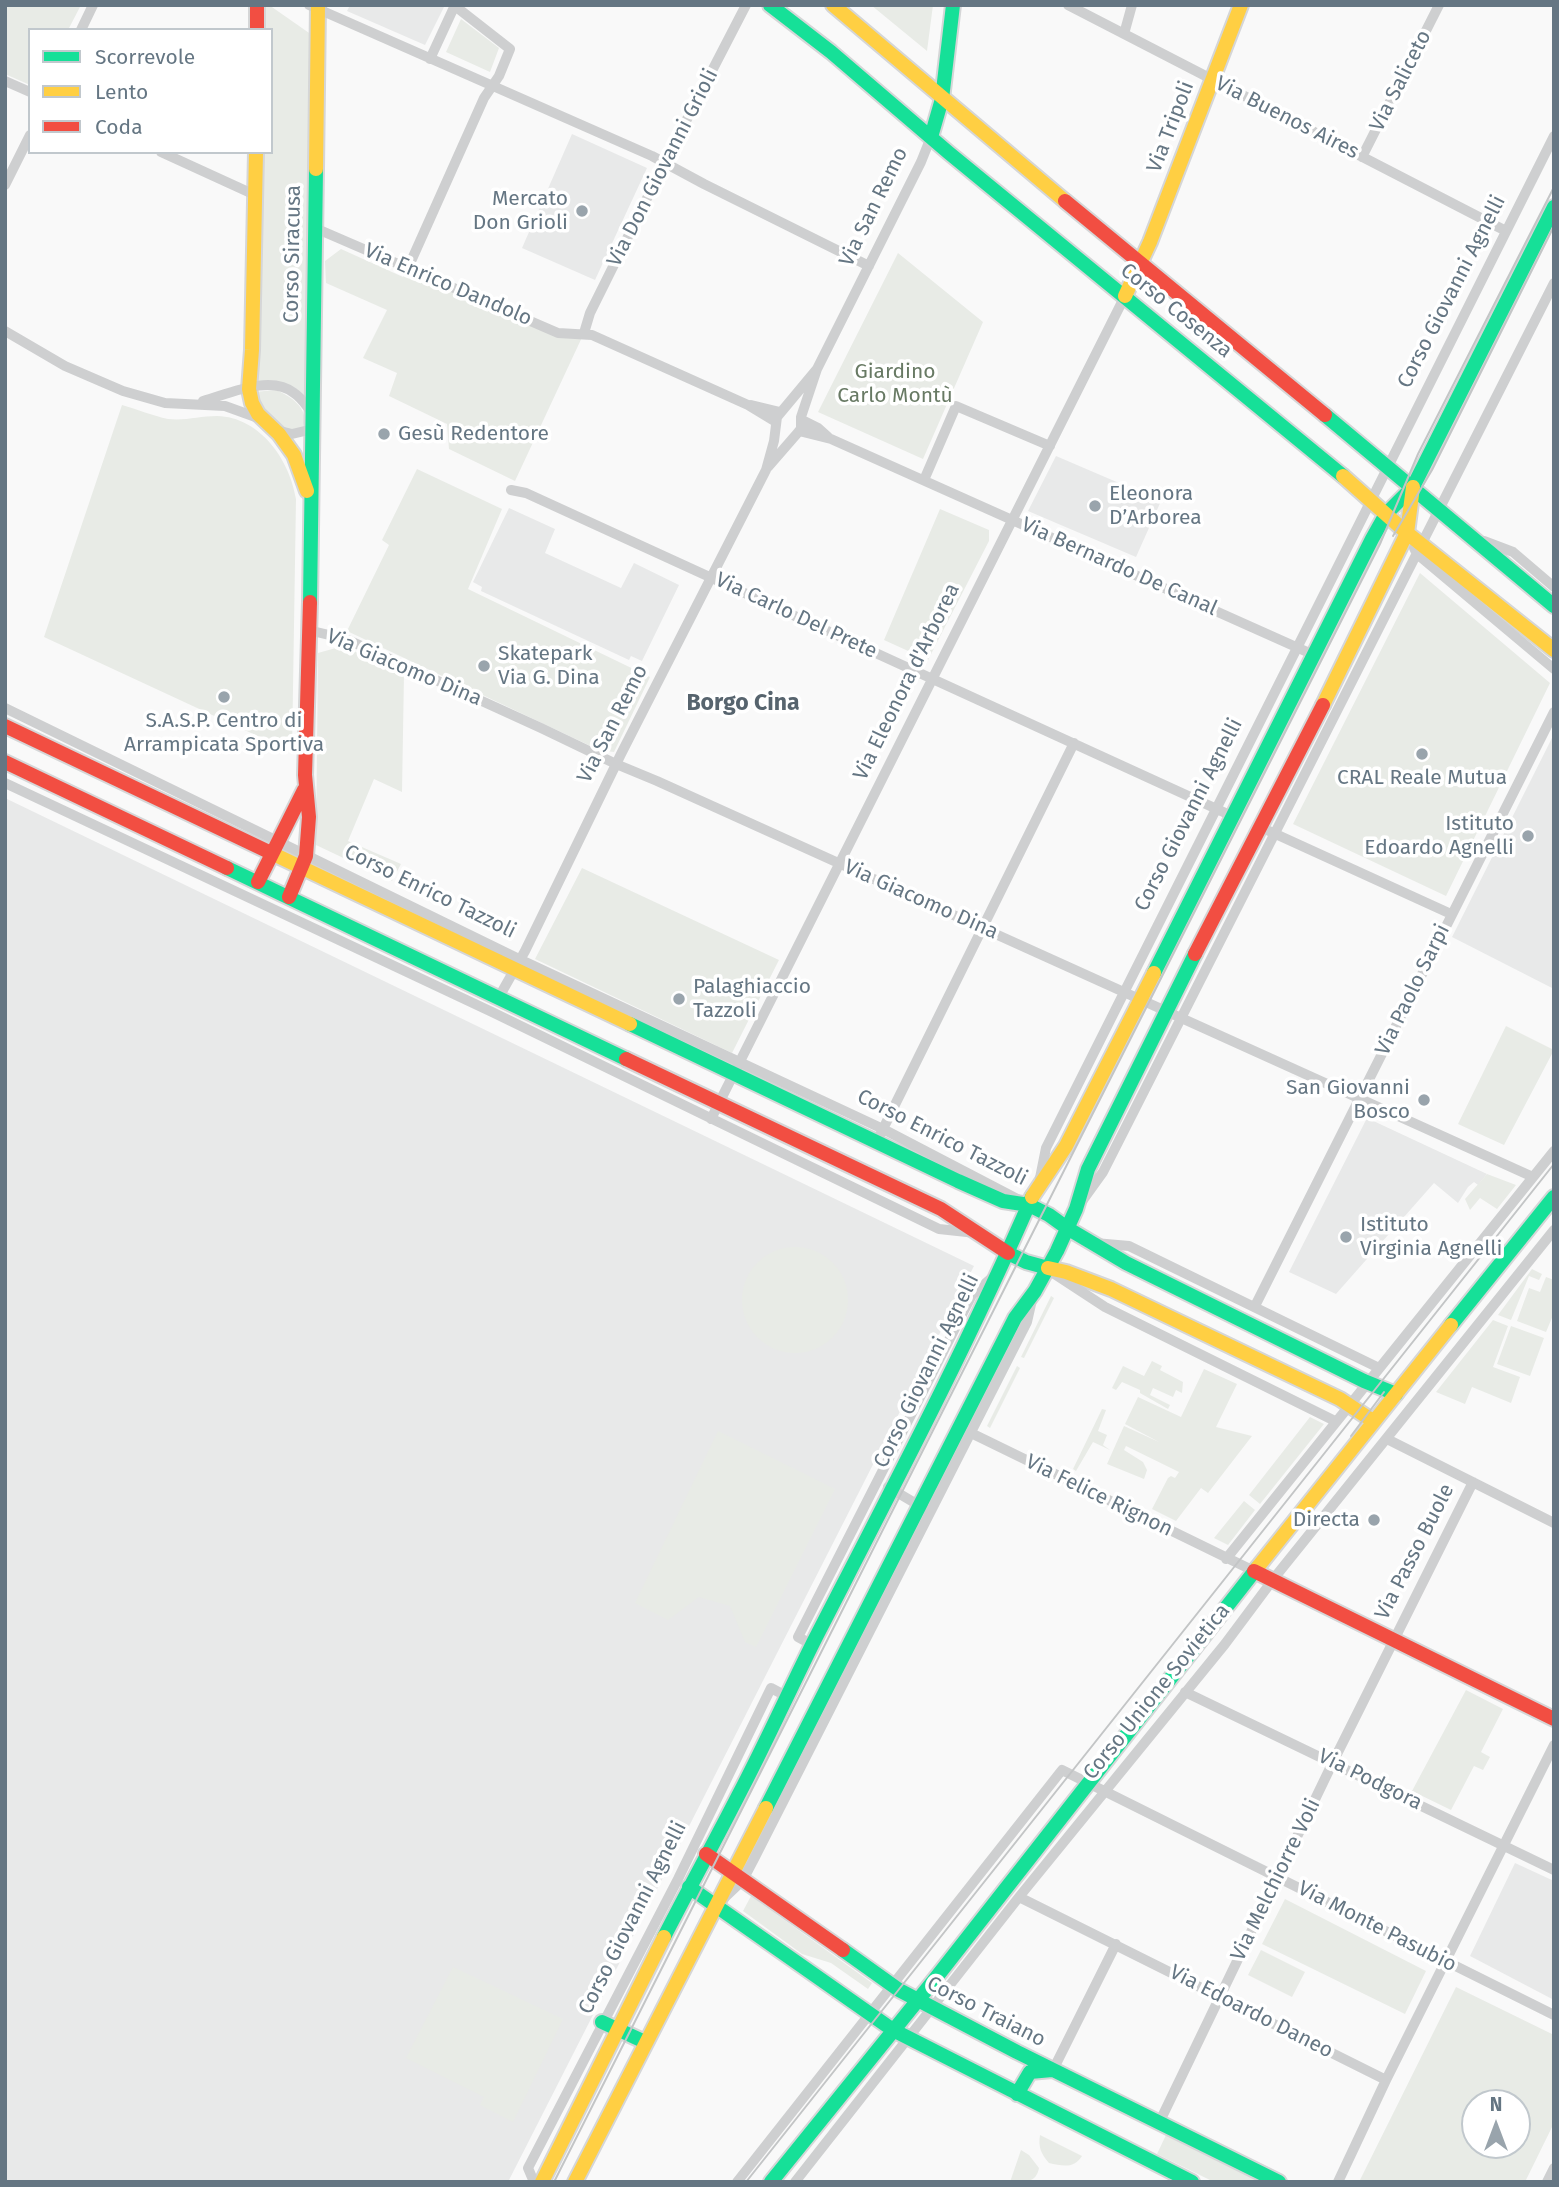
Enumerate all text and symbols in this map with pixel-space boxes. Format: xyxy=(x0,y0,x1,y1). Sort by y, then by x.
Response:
street label: Via Saliceto xyxy=(1365,26,1437,136)
legend xyxy=(28,28,273,154)
text: Scorrevole xyxy=(95,44,195,70)
street label: Via Don Giovanni Grioli xyxy=(602,65,724,271)
street label: Via Buenos Aires xyxy=(1211,71,1363,165)
street label: Via Tripoli xyxy=(1142,78,1200,176)
text: Lento xyxy=(95,79,148,105)
text: Coda xyxy=(95,114,143,140)
street label: Via San Remo xyxy=(834,143,914,271)
street label: Corso Siracusa xyxy=(279,185,307,323)
place label: Mercato Don Grioli xyxy=(473,186,568,236)
street label: Corso Giovanni Agnelli xyxy=(1392,191,1512,393)
marker: Mercato Don Grioli xyxy=(574,203,590,219)
street label: Via Enrico Dandolo xyxy=(360,238,536,332)
street label: Corso Cosenza xyxy=(1115,258,1237,364)
park label: Giardino Carlo Montù xyxy=(837,359,953,409)
place label: Gesù Redentore xyxy=(398,421,549,447)
marker: Gesù Redentore xyxy=(376,426,392,442)
place label: Eleonora D’Arborea xyxy=(1109,481,1202,531)
marker: Eleonora D’Arborea xyxy=(1087,498,1103,514)
street label: Via Bernardo De Canal xyxy=(1017,512,1221,622)
street label: Via Carlo Del Prete xyxy=(711,567,881,665)
street label: Via Eleonora d'Arborea xyxy=(848,579,966,785)
street label: Via Giacomo Dina xyxy=(323,624,485,712)
place label: Skatepark Via G. Dina xyxy=(498,641,600,691)
marker: Skatepark Via G. Dina xyxy=(476,658,492,674)
street label: Via San Remo xyxy=(572,661,654,787)
marker: S.A.S.P. Centro di Arrampicata Sportiva xyxy=(216,689,232,705)
district label: Borgo Cina xyxy=(686,690,800,718)
place label: S.A.S.P. Centro di Arrampicata Sportiva xyxy=(124,708,324,758)
street label: Corso Giovanni Agnelli xyxy=(1129,714,1249,916)
marker: CRAL Reale Mutua xyxy=(1414,746,1430,762)
place label: CRAL Reale Mutua xyxy=(1337,765,1507,791)
place label: Istituto Edoardo Agnelli xyxy=(1364,811,1514,861)
marker: Istituto Edoardo Agnelli xyxy=(1520,828,1536,844)
street label: Corso Enrico Tazzoli xyxy=(340,840,520,944)
street label: Via Giacomo Dina xyxy=(840,855,1002,945)
street label: Via Paolo Sarpi xyxy=(1370,920,1456,1060)
place label: Palaghiaccio Tazzoli xyxy=(693,974,811,1024)
marker: Palaghiaccio Tazzoli xyxy=(671,991,687,1007)
place label: San Giovanni Bosco xyxy=(1286,1075,1410,1125)
street label: Corso Enrico Tazzoli xyxy=(853,1084,1031,1192)
marker: San Giovanni Bosco xyxy=(1416,1092,1432,1108)
place label: Istituto Virginia Agnelli xyxy=(1360,1212,1502,1262)
marker: Istituto Virginia Agnelli xyxy=(1338,1229,1354,1245)
street label: Corso Giovanni Agnelli xyxy=(869,1270,985,1472)
street label: Via Felice Rignon xyxy=(1021,1449,1177,1543)
street label: Via Passo Buole xyxy=(1370,1480,1460,1624)
place label: Directa xyxy=(1293,1507,1360,1533)
marker: Directa xyxy=(1366,1512,1382,1528)
street label: Corso Unione Sovietica xyxy=(1078,1599,1236,1785)
street label: Via Podgora xyxy=(1314,1744,1426,1816)
street label: Via Melchiorre Voli xyxy=(1226,1795,1326,1965)
street label: Corso Giovanni Agnelli xyxy=(573,1817,693,2019)
street label: Via Monte Pasubio xyxy=(1293,1876,1461,1978)
street label: Via Edoardo Daneo xyxy=(1165,1960,1337,2064)
street label: Corso Traiano xyxy=(922,1971,1050,2053)
north arrow xyxy=(1461,2089,1531,2159)
text: N xyxy=(1490,2093,1502,2116)

